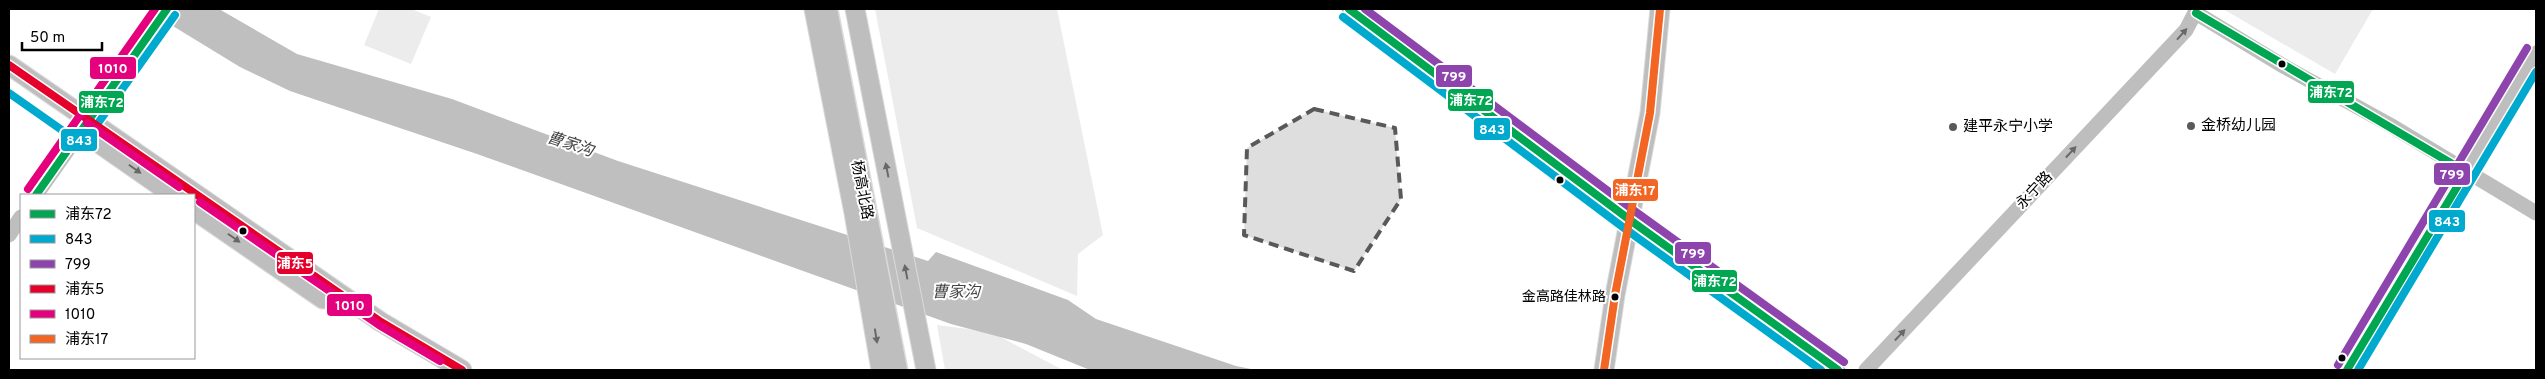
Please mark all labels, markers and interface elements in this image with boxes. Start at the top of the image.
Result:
scale bar [22,20,102,52]
one-way arrow [2176,28,2188,40]
text: 50 m [30,29,65,48]
line badge: 1010 [89,56,137,80]
unlabelled marker [2277,59,2287,69]
text: 1010 [98,61,128,78]
line badge: 799 [1435,64,1473,88]
text: 799 [1442,69,1466,86]
line badge: 浦东72 [2307,80,2355,104]
text: 浦东72 [2309,84,2353,102]
line badge: 浦东72 [1447,88,1494,112]
line badge: 浦东72 [78,90,125,114]
text: 浦东72 [1449,92,1493,110]
text: 浦东72 [80,94,124,112]
line badge: 843 [1473,117,1511,141]
place label: 金桥幼儿园 [2201,117,2276,136]
place label: 建平永宁小学 [1963,118,2053,137]
marker: 金桥幼儿园 [2185,120,2197,132]
marker: 建平永宁小学 [1947,121,1959,133]
text: 843 [1479,122,1505,139]
line badge: 843 [60,128,98,152]
water label: 曹家沟 [544,128,598,163]
text: 843 [66,133,92,150]
one-way arrow [2065,147,2077,159]
street label: 杨高北路 [846,159,877,221]
one-way arrow [882,162,890,178]
line badge: 799 [2433,162,2471,186]
one-way arrow [129,164,142,174]
text: 799 [2440,167,2464,184]
street label: 永宁路 [2013,168,2057,214]
unlabelled marker [1555,175,1565,185]
line badge: 浦东17 [1612,178,1659,202]
text: 浦东17 [1614,182,1656,200]
legend [20,194,195,359]
text: 浦东72 [65,205,112,225]
line badge: 843 [2428,209,2466,233]
text: 843 [2434,214,2460,231]
unlabelled marker [238,226,248,236]
text: 843 [65,231,93,250]
one-way arrow [227,233,240,243]
line badge: 799 [1674,241,1712,265]
text: 799 [1681,246,1705,263]
line badge: 浦东5 [276,251,314,275]
text: 浦东5 [277,255,313,273]
text: 799 [65,256,91,275]
one-way arrow [902,265,910,280]
line badge: 浦东72 [1691,269,1738,293]
text: 浦东72 [1693,273,1737,291]
text: 浦东5 [65,280,104,300]
water label: 曹家沟 [932,283,982,303]
place label: 金高路佳林路 [1522,289,1606,306]
marker: 金高路佳林路 [1610,292,1620,302]
line badge: 1010 [326,293,373,317]
text: 1010 [335,298,365,315]
text: 1010 [65,306,95,325]
one-way arrow [872,328,880,344]
one-way arrow [1894,329,1906,341]
text: 浦东17 [65,330,109,350]
unlabelled marker [2337,353,2347,363]

